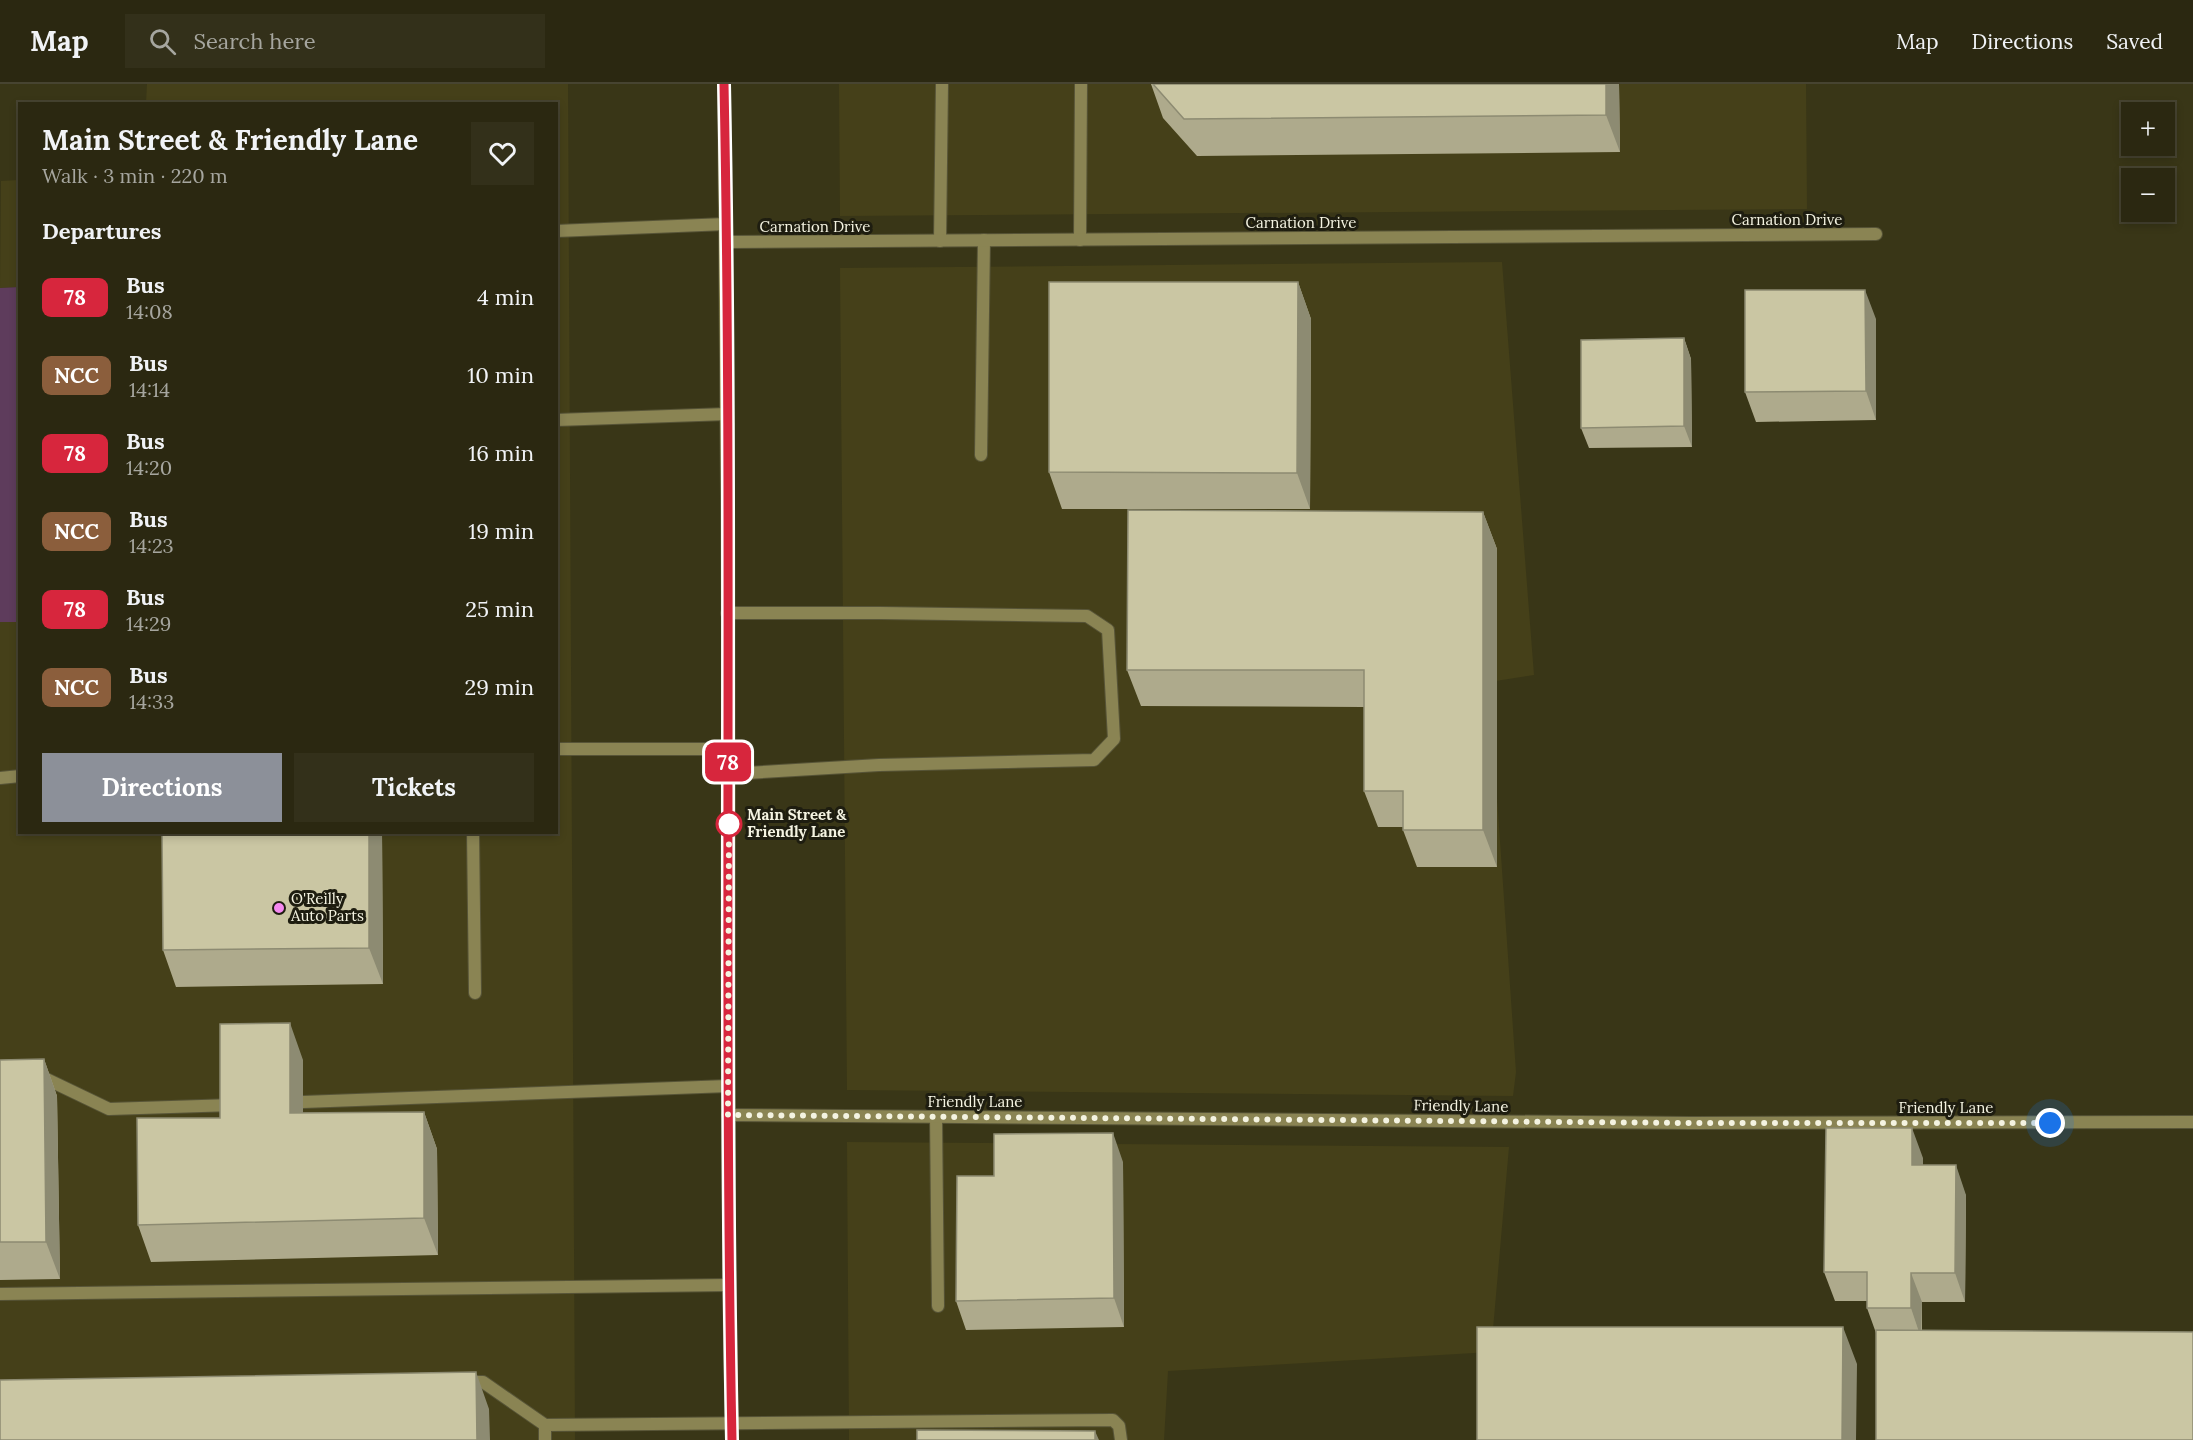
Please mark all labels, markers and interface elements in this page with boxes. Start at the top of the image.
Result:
search box [125,14,545,68]
text: Map [30,23,89,59]
icon: search [146,25,179,58]
text: Search here [194,27,316,55]
text: Map [1896,28,1939,55]
text: Directions [1972,28,2073,55]
text: Saved [2106,28,2163,55]
map controls [2121,102,2175,222]
button: + [2121,102,2175,156]
text: Main Street & Friendly Lane [42,122,418,158]
button: heart [471,122,534,185]
text: Walk · 3 min · 220 m [42,163,228,188]
button: − [2121,168,2175,222]
street label: Carnation Drive [1732,210,1842,229]
street label: Carnation Drive [1246,213,1356,232]
text: Departures [42,217,161,245]
street label: Carnation Drive [760,217,870,236]
text: Bus [126,271,165,299]
text: 4 min [477,283,534,311]
text: 78 [64,284,86,311]
text: 14:08 [126,299,173,324]
text: Bus [129,349,168,377]
text: 10 min [467,361,534,389]
text: NCC [54,362,99,389]
text: 14:14 [129,377,170,402]
text: Bus [126,427,165,455]
text: 16 min [468,439,534,467]
text: 78 [64,440,86,467]
text: 14:20 [126,455,172,480]
text: Bus [129,505,168,533]
text: 19 min [468,517,534,545]
text: NCC [54,518,99,545]
text: 14:23 [129,533,174,558]
text: Bus [126,583,165,611]
text: 25 min [465,595,534,623]
text: 78 [64,596,86,623]
text: 14:29 [126,611,171,636]
text: Bus [129,661,168,689]
text: 29 min [464,673,534,701]
text: NCC [54,674,99,701]
text: 14:33 [129,689,174,714]
line badge: 78 [701,742,755,782]
text: 78 [717,749,739,776]
button: Directions [42,753,282,822]
button: Tickets [294,753,534,822]
place label: Main Street & Friendly Lane [747,805,847,841]
marker: Main Street & Friendly Lane [716,811,742,837]
place label: O'Reilly Auto Parts [290,889,364,925]
marker: O'Reilly Auto Parts [272,901,286,915]
street label: Friendly Lane [928,1092,1022,1111]
street label: Friendly Lane [1413,1095,1509,1116]
street label: Friendly Lane [1899,1098,1993,1117]
your location [2035,1108,2065,1138]

